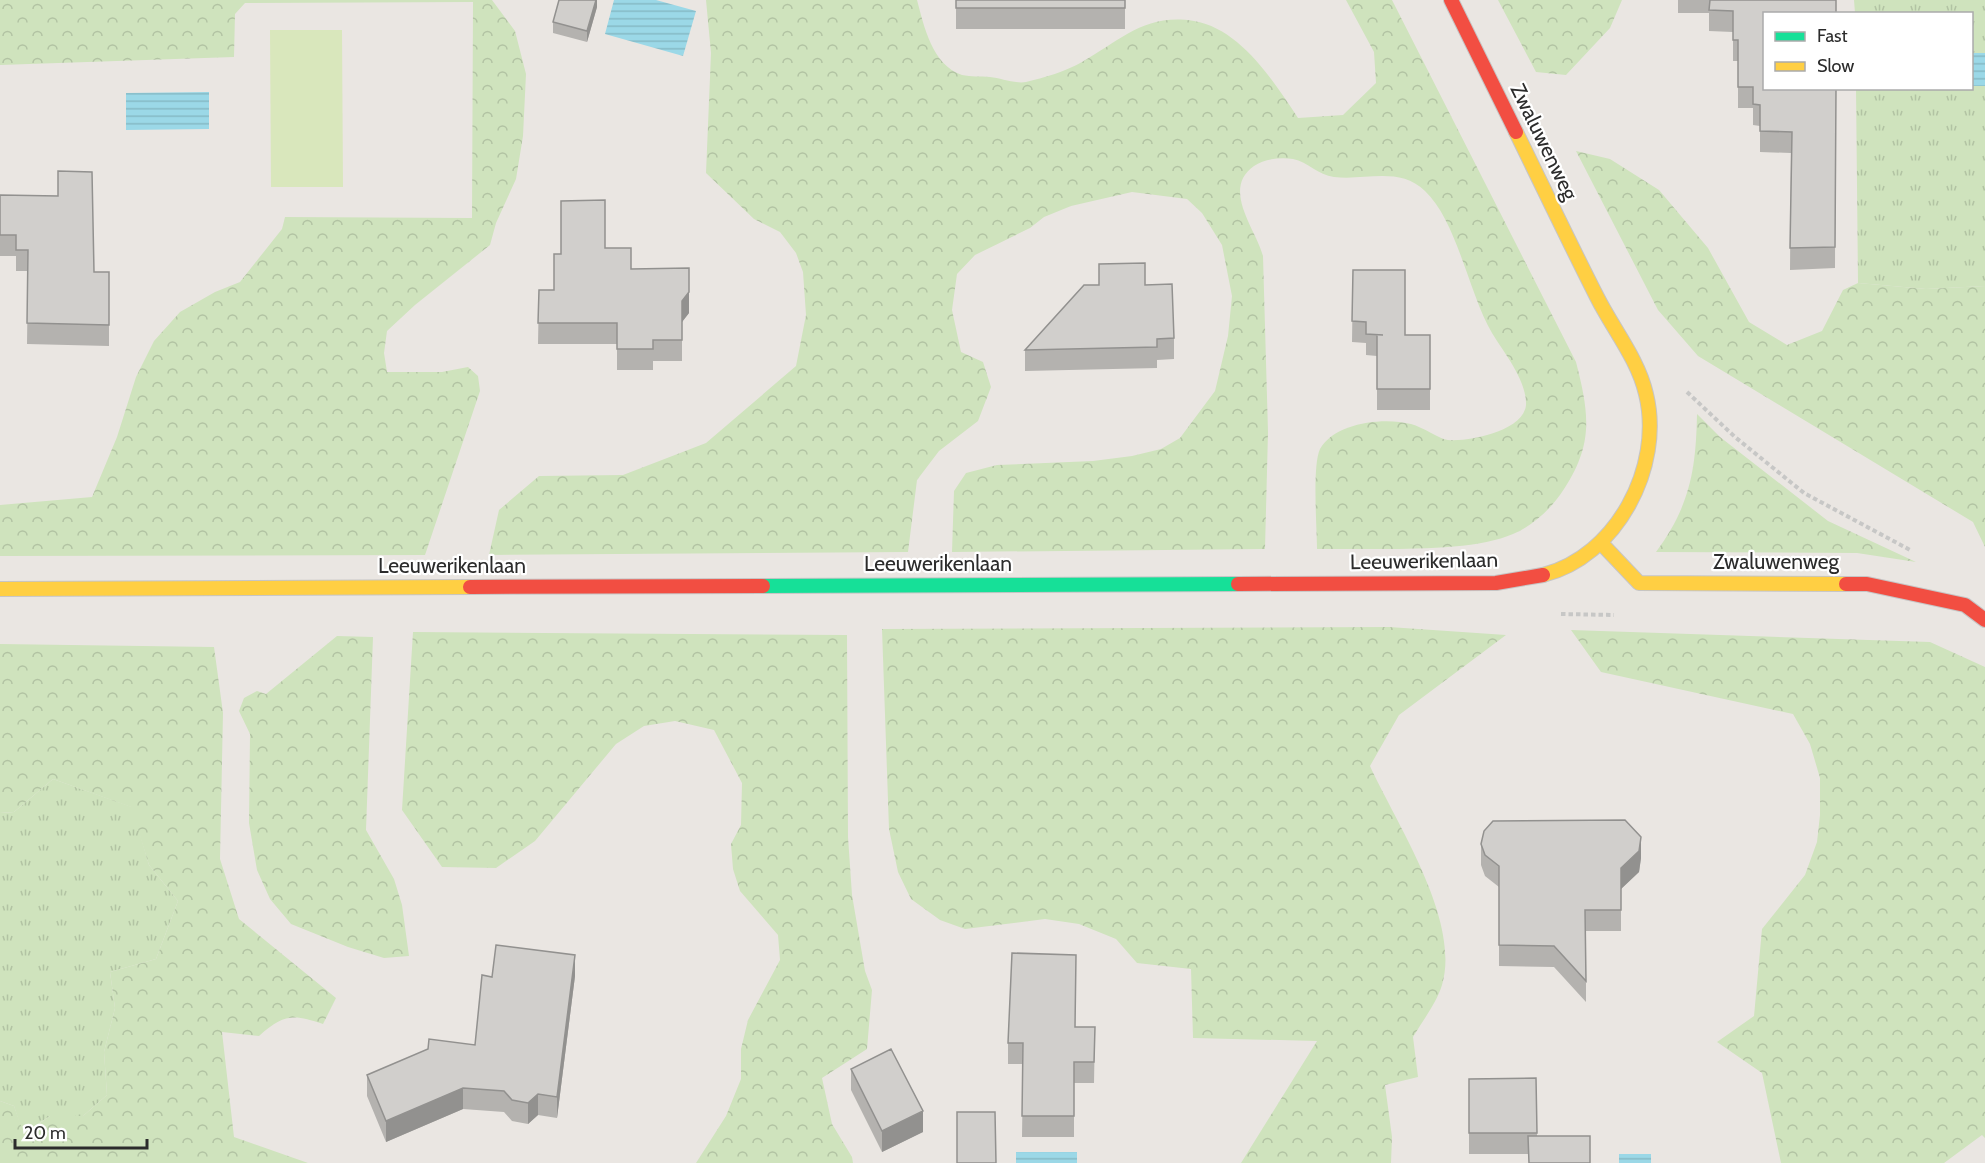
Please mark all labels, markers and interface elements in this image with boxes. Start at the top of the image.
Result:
legend [1763,12,1973,90]
text: Fast [1817,25,1848,47]
text: Slow [1817,55,1854,77]
street label: Zwaluwenweg [1506,80,1584,204]
street label: Leeuwerikenlaan [1350,547,1498,574]
street label: Zwaluwenweg [1713,549,1840,574]
street label: Leeuwerikenlaan [864,551,1012,576]
street label: Leeuwerikenlaan [378,553,526,578]
scale bar [15,1112,147,1150]
text: 20 m [24,1122,66,1144]

